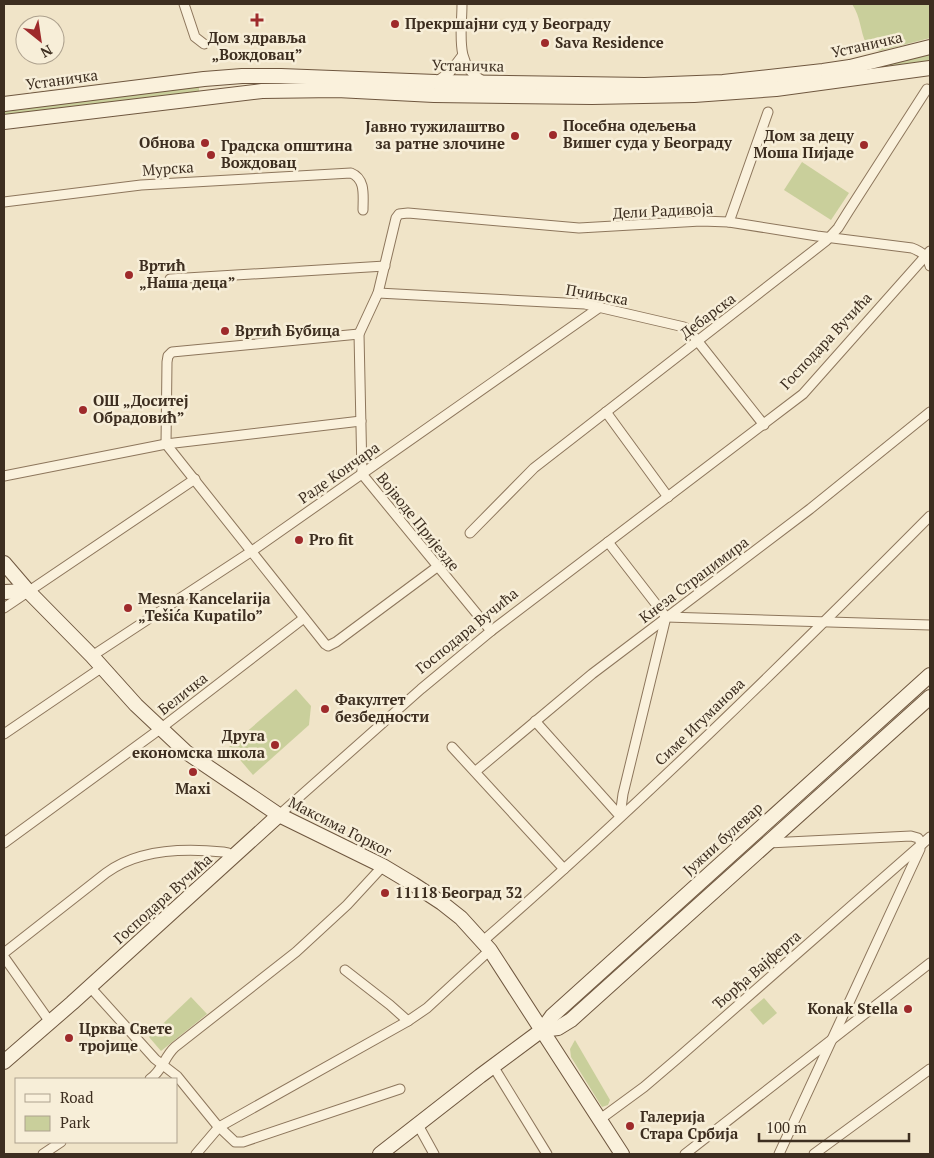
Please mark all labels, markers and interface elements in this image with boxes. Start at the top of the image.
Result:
marker: Дом здравља „Вождовац” [250,13,264,27]
place label: Прекршајни суд у Београду [405,13,612,33]
north arrow [15,15,65,65]
marker: Прекршајни суд у Београду [389,18,401,30]
street label: Устаничка [829,26,905,62]
place label: Дом здравља „Вождовац” [208,27,307,64]
place label: Sava Residence [555,32,664,52]
marker: Sava Residence [539,37,551,49]
text: N [37,41,56,63]
street label: Устаничка [432,54,505,76]
street label: Устаничка [25,64,100,94]
place label: Посебна одељења Вишег суда у Београду [563,115,733,152]
place label: Јавно тужилаштво за ратне злочине [365,116,505,153]
place label: Дом за децу Моша Пијаде [754,125,855,162]
marker: Посебна одељења Вишег суда у Београду [547,129,559,141]
marker: Јавно тужилаштво за ратне злочине [509,130,521,142]
place label: Обнова [139,132,196,152]
place label: Градска општина Вождовац [221,135,353,172]
marker: Обнова [199,137,211,149]
marker: Дом за децу Моша Пијаде [858,139,870,151]
marker: Градска општина Вождовац [205,149,217,161]
street label: Мурска [141,156,195,180]
street label: Дели Радивоја [612,197,714,223]
place label: Вртић „Наша деца” [139,255,235,292]
marker: Вртић „Наша деца” [123,269,135,281]
street label: Пчињска [564,279,630,309]
street label: Господара Вучића [775,287,876,393]
street label: Дебарска [676,288,739,343]
place label: Вртић Бубица [235,320,341,340]
marker: Вртић Бубица [219,325,231,337]
place label: ОШ „Доситеј Обрадовић” [93,390,189,427]
marker: ОШ „Доситеј Обрадовић” [77,404,89,416]
street label: Раде Кончара [294,437,383,508]
street label: Војводе Пријезде [373,468,465,575]
place label: Pro fit [309,529,354,549]
street label: Кнеза Страцимира [635,531,753,627]
marker: Pro fit [293,534,305,546]
street label: Господара Вучића [411,583,522,678]
place label: Mesna Kancelarija „Tešića Kupatilo” [138,588,271,625]
marker: Mesna Kancelarija „Tešića Kupatilo” [122,602,134,614]
street label: Беличка [154,667,212,719]
street label: Симе Игуманова [650,673,749,769]
place label: Факултет безбедности [335,689,429,726]
marker: Факултет безбедности [319,703,331,715]
place label: Друга економска школа [132,725,266,762]
marker: Друга економска школа [269,739,281,751]
marker: Maxi [187,766,199,778]
place label: Maxi [175,778,211,798]
street label: Максима Горког [285,791,396,861]
street label: Јужни булевар [678,797,766,879]
street label: Господара Вучића [109,848,216,948]
place label: 11118 Београд 32 [395,882,523,902]
marker: 11118 Београд 32 [379,887,391,899]
street label: Ђорђа Вајферта [708,925,805,1013]
place label: Konak Stella [808,998,899,1018]
marker: Konak Stella [902,1003,914,1015]
place label: Црква Свете тројице [79,1018,172,1055]
marker: Црква Свете тројице [63,1032,75,1044]
legend [15,1078,178,1143]
text: Road [60,1087,93,1107]
place label: Галерија Стара Србија [640,1106,739,1143]
scale bar [759,1110,909,1142]
text: Park [60,1112,90,1132]
text: 100 m [766,1117,807,1137]
marker: Галерија Стара Србија [624,1120,636,1132]

